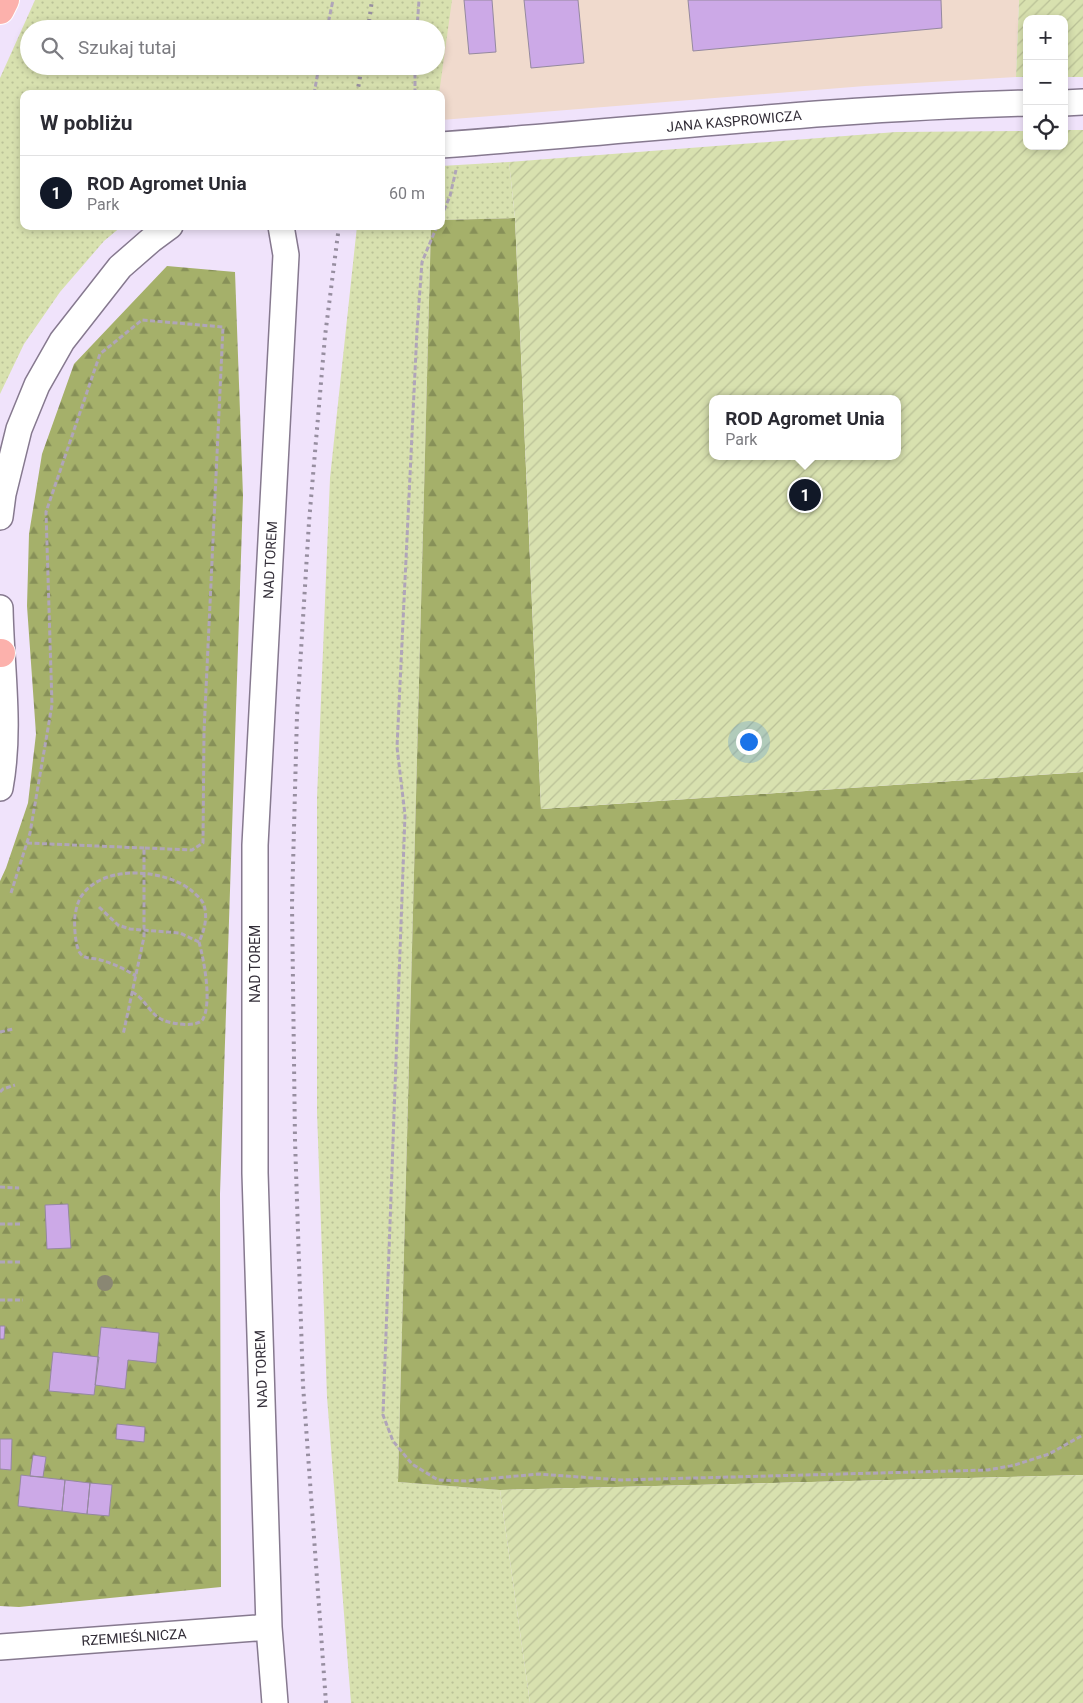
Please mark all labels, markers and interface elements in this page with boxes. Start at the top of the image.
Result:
map controls [1023,15,1068,150]
button: + [1023,15,1068,60]
search box [20,20,445,75]
icon: search [38,34,66,62]
text: Szukaj tutaj [78,36,176,59]
button: − [1023,60,1068,105]
button: locate [1023,105,1068,150]
street label: JANA KASPROWICZA [666,107,802,135]
text: W pobliżu [40,111,133,135]
text: ROD Agromet Unia [87,172,247,195]
text: 1 [51,184,61,203]
text: 60 m [389,184,425,203]
text: Park [87,195,119,214]
popup [709,395,901,460]
text: ROD Agromet Unia [725,407,885,430]
text: Park [725,430,757,449]
pin: 1 [789,476,821,514]
street label: NAD TOREM [260,521,280,599]
your location [736,729,762,755]
street label: NAD TOREM [247,925,263,1003]
street label: NAD TOREM [252,1330,270,1408]
street label: RZEMIEŚLNICZA [81,1624,187,1649]

